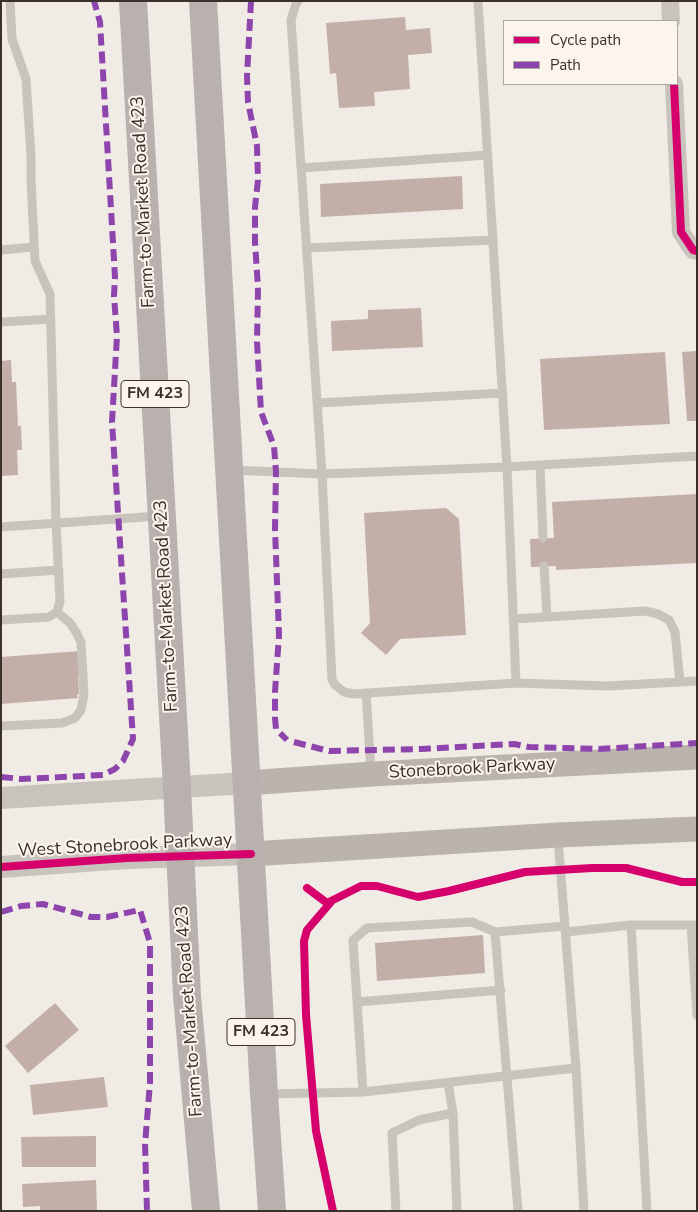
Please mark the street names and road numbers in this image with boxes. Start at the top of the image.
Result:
street label: Farm-to-Market Road 423 [128,95,160,309]
road number: FM 423 [121,380,189,408]
street label: Farm-to-Market Road 423 [151,499,183,713]
street label: Stonebrook Parkway [388,754,556,784]
street label: West Stonebrook Parkway [17,830,233,862]
street label: Farm-to-Market Road 423 [172,904,208,1118]
road number: FM 423 [227,1019,295,1046]

